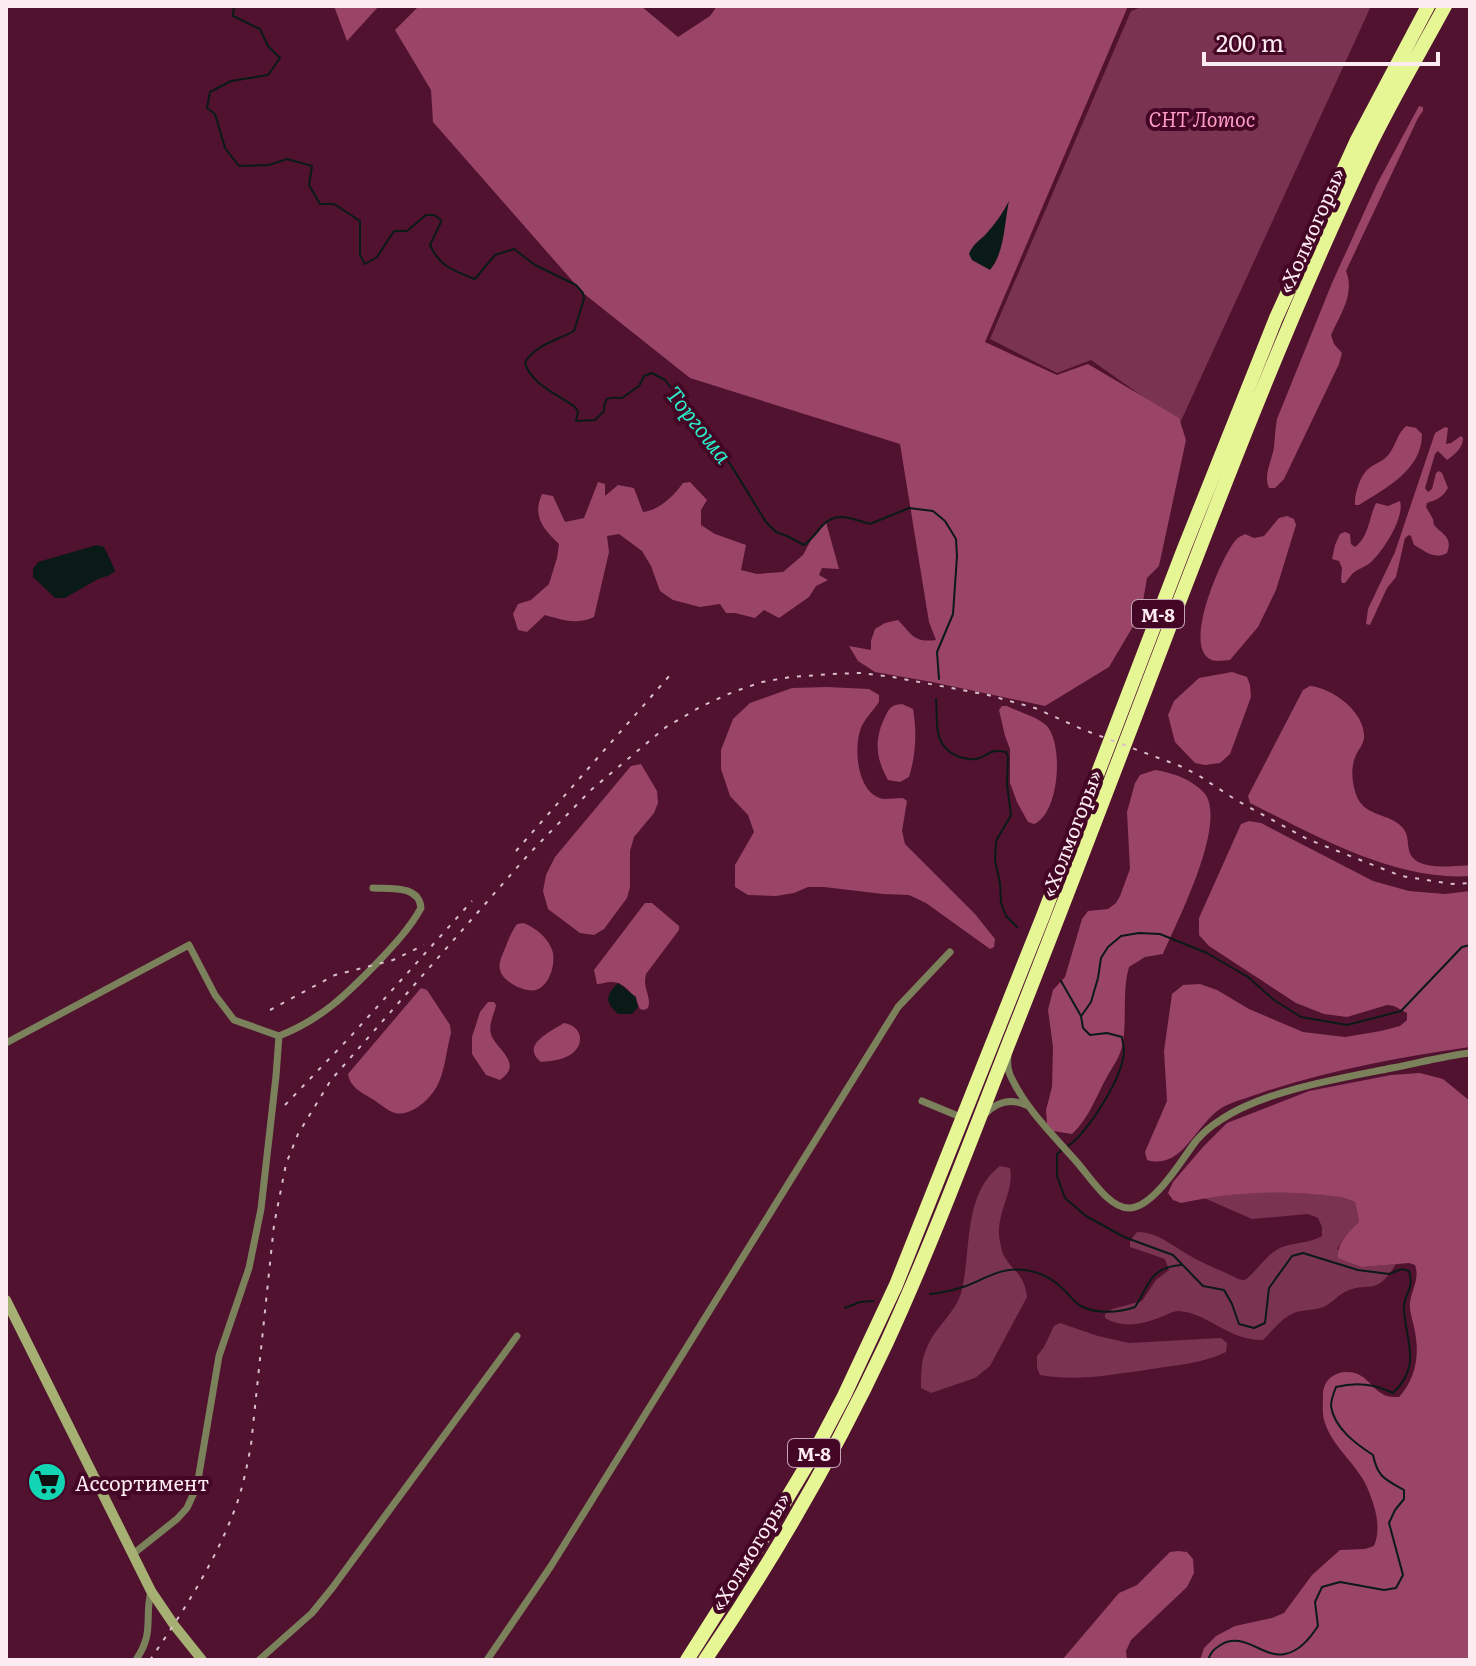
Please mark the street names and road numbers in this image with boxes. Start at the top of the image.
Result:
street label: «Холмогоры» [1269,162,1351,298]
road number: М-8 [1132,600,1184,628]
street label: «Холмогоры» [1032,765,1108,901]
road number: М-8 [788,1439,840,1467]
street label: «Холмогоры» [701,1485,797,1617]

